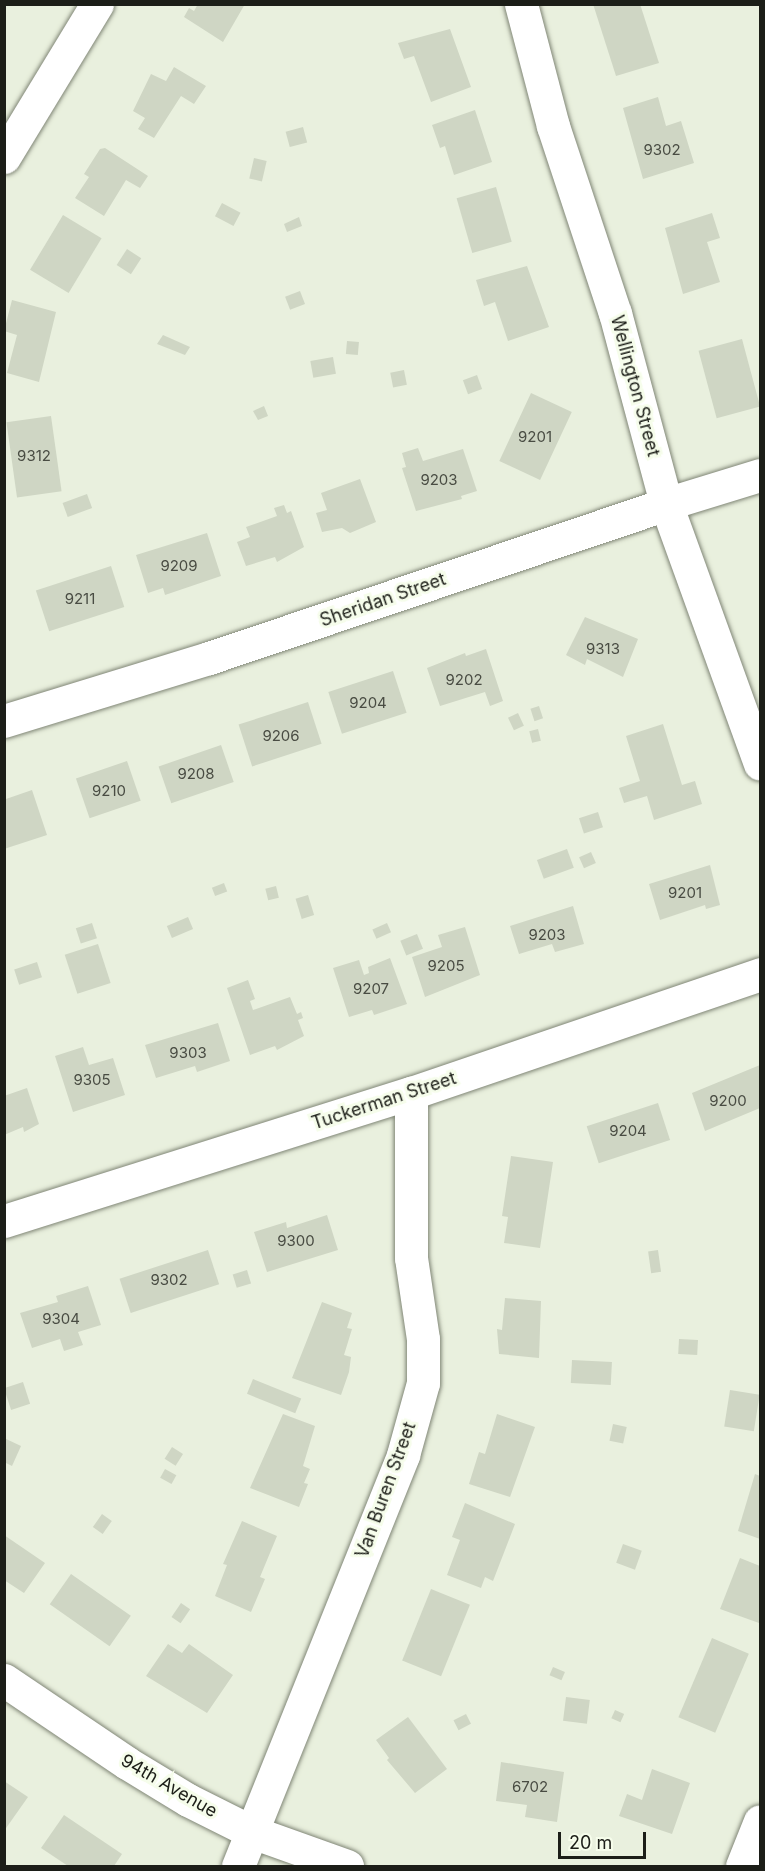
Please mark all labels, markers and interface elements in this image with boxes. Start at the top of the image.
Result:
house number: 9302 [643,141,681,159]
street label: Wellington Street [606,313,664,459]
house number: 9201 [518,428,552,446]
house number: 9312 [17,447,51,465]
house number: 9203 [420,471,458,489]
house number: 9209 [160,557,198,575]
street label: Sheridan Street [317,568,449,632]
house number: 9211 [65,590,95,608]
house number: 9313 [586,640,620,658]
house number: 9202 [445,671,483,689]
house number: 9204 [349,694,387,712]
house number: 9206 [262,727,300,745]
house number: 9208 [177,765,215,783]
house number: 9210 [92,782,126,800]
house number: 9201 [668,884,702,902]
house number: 9203 [528,926,566,944]
house number: 9205 [427,957,465,975]
house number: 9207 [353,980,389,998]
house number: 9303 [169,1044,207,1062]
street label: Tuckerman Street [309,1067,459,1135]
house number: 9305 [73,1071,111,1089]
house number: 9200 [709,1092,747,1110]
house number: 9204 [609,1122,647,1140]
house number: 9300 [277,1232,315,1250]
house number: 9302 [150,1271,188,1289]
house number: 9304 [42,1310,80,1328]
street label: Van Buren Street [351,1419,421,1561]
street label: 94th Avenue [117,1750,221,1822]
house number: 6702 [512,1778,548,1796]
scale bar [561,1820,650,1858]
text: 20 m [569,1832,612,1853]

